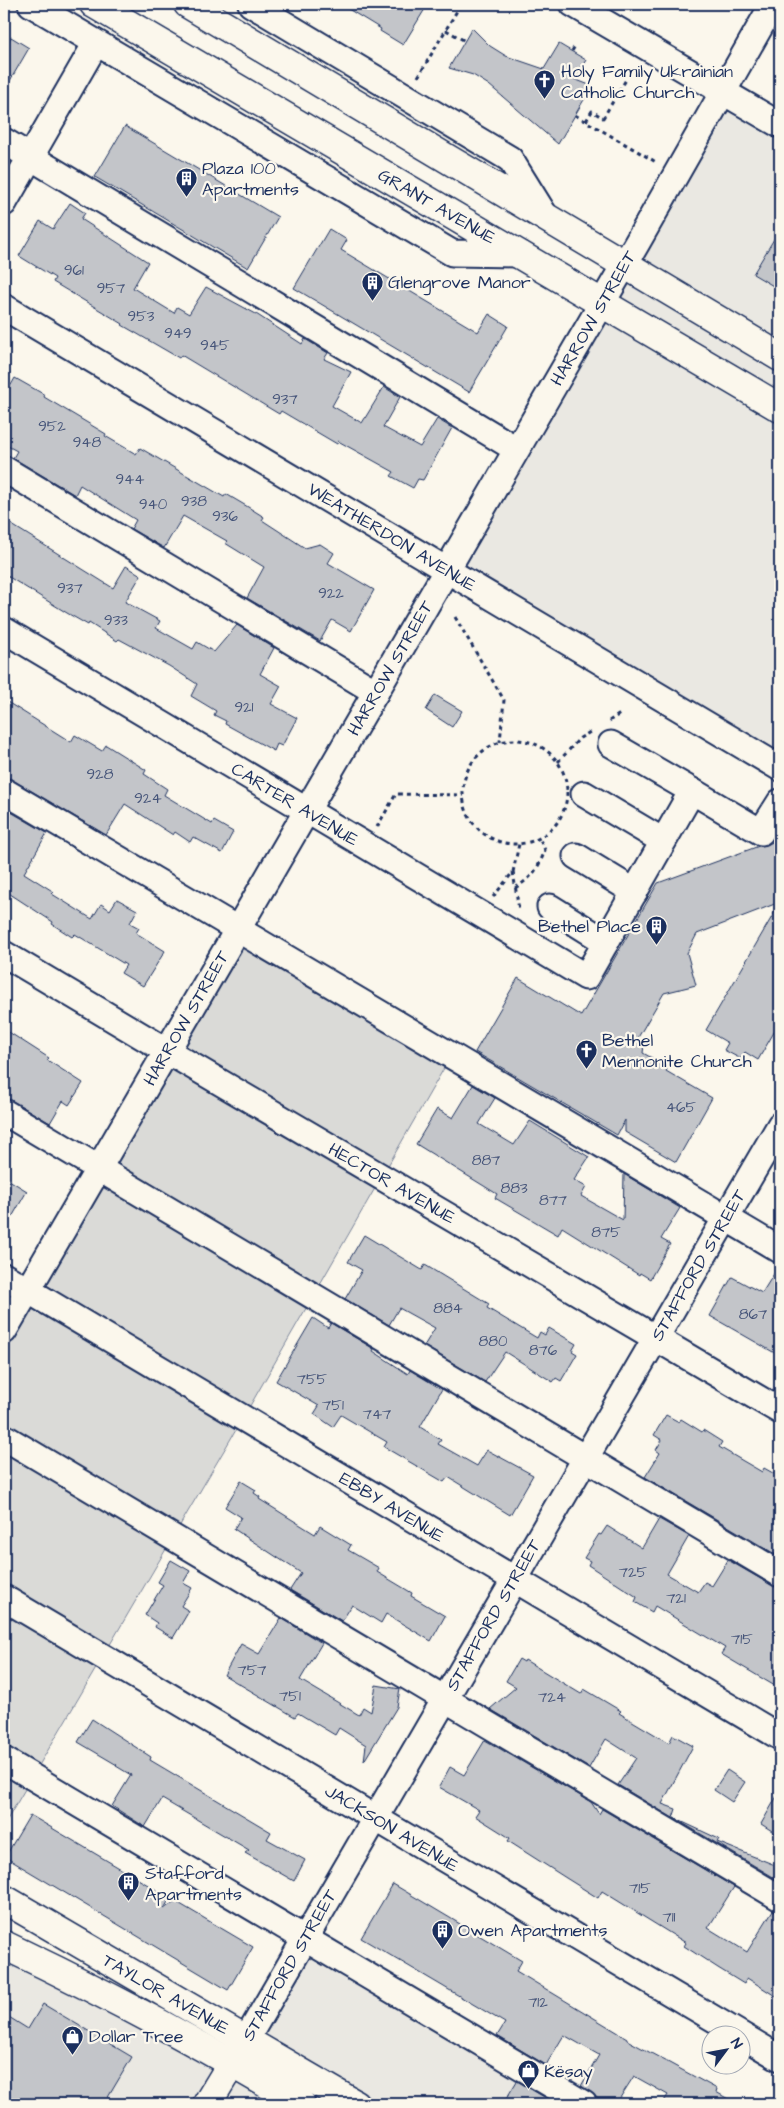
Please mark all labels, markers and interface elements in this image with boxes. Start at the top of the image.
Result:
place label: Holy Family Ukrainian Catholic Church [561,59,733,105]
church icon: Holy Family Ukrainian Catholic Church [533,69,557,100]
place label: Plaza 100 Apartments [202,156,299,202]
street label: GRANT AVENUE [373,163,500,250]
building icon: Plaza 100 Apartments [174,166,198,197]
street label: HARROW STREET [545,245,643,391]
house number: 961 [64,260,84,281]
building icon: Glengrove Manor [360,270,384,301]
place label: Glengrove Manor [388,270,531,296]
house number: 957 [97,278,125,299]
house number: 953 [128,306,155,327]
house number: 949 [164,323,192,344]
house number: 945 [200,335,230,356]
house number: 937 [272,389,298,410]
house number: 952 [38,416,66,437]
house number: 948 [73,432,102,453]
house number: 944 [116,469,144,490]
street label: WEATHERDON AVENUE [303,477,481,598]
house number: 938 [181,491,207,512]
house number: 940 [139,494,168,515]
house number: 936 [212,506,238,527]
house number: 937 [57,578,83,599]
house number: 922 [318,583,344,604]
street label: HARROW STREET [342,595,440,741]
house number: 933 [104,610,128,631]
house number: 921 [234,697,254,718]
street label: CARTER AVENUE [226,756,363,853]
house number: 928 [87,764,114,785]
house number: 924 [134,788,162,809]
place label: Bethel Place [538,914,641,939]
building icon: Bethel Place [645,914,669,945]
street label: HARROW STREET [138,945,236,1091]
place label: Bethel Mennonite Church [602,1028,752,1074]
church icon: Bethel Mennonite Church [574,1038,598,1069]
house number: 465 [666,1097,696,1118]
street label: HECTOR AVENUE [324,1137,460,1230]
house number: 887 [472,1150,500,1171]
house number: 883 [500,1178,528,1199]
street label: STAFFORD STREET [645,1184,752,1346]
house number: 877 [539,1190,567,1211]
house number: 875 [591,1222,621,1243]
house number: 884 [433,1298,463,1319]
house number: 867 [739,1304,767,1325]
house number: 880 [479,1331,508,1352]
house number: 876 [529,1340,558,1361]
house number: 755 [297,1369,328,1390]
house number: 751 [322,1395,344,1416]
house number: 747 [363,1404,391,1425]
street label: EBBY AVENUE [334,1466,449,1549]
street label: STAFFORD STREET [440,1534,547,1696]
house number: 725 [619,1562,648,1583]
house number: 721 [666,1588,686,1609]
house number: 715 [731,1629,753,1650]
house number: 757 [237,1660,267,1681]
house number: 751 [279,1686,301,1707]
house number: 724 [538,1687,566,1708]
street label: JACKSON AVENUE [320,1778,464,1879]
place label: Stafford Apartments [145,1861,242,1907]
building icon: Stafford Apartments [117,1871,141,1902]
house number: 715 [629,1878,651,1899]
street label: STAFFORD STREET [236,1884,343,2046]
house number: 711 [662,1907,676,1928]
building icon: Owen Apartments [430,1918,454,1949]
place label: Owen Apartments [458,1918,608,1943]
street label: TAYLOR AVENUE [98,1948,234,2041]
house number: 712 [528,1992,548,2013]
shop icon: Dollar Tree [61,2024,85,2055]
place label: Dollar Tree [89,2024,184,2049]
north arrow [702,2026,752,2076]
text: N [725,2035,747,2053]
shop icon: Kësay [516,2059,540,2090]
place label: Kësay [544,2059,593,2085]

